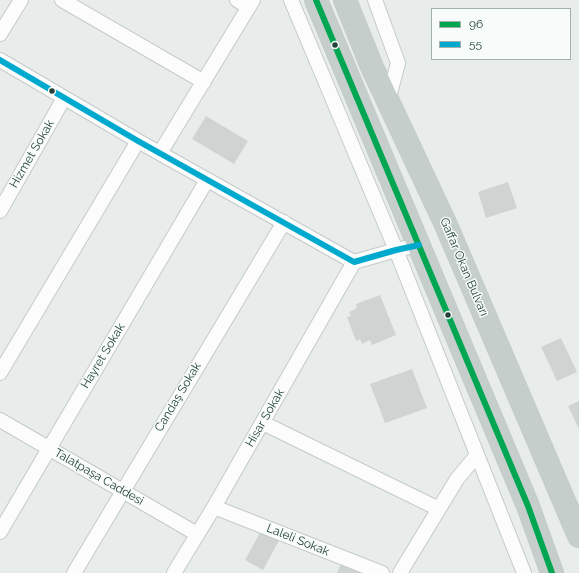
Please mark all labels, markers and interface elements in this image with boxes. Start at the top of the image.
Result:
legend [431,8,571,60]
text: 96 [469,17,483,31]
text: 55 [469,37,482,51]
unlabelled marker [330,40,340,50]
unlabelled marker [47,86,57,96]
street label: Hizmet Sokak [7,117,57,191]
street label: Gaffar Okan Bulvarı [437,216,491,318]
unlabelled marker [443,310,453,320]
street label: Hayret Sokak [78,321,128,391]
street label: Candaş Sokak [152,360,204,434]
street label: Hisar Sokak [243,386,287,450]
street label: Talatpaşa Caddesi [52,446,146,508]
street label: Laleli Sokak [265,521,331,559]

